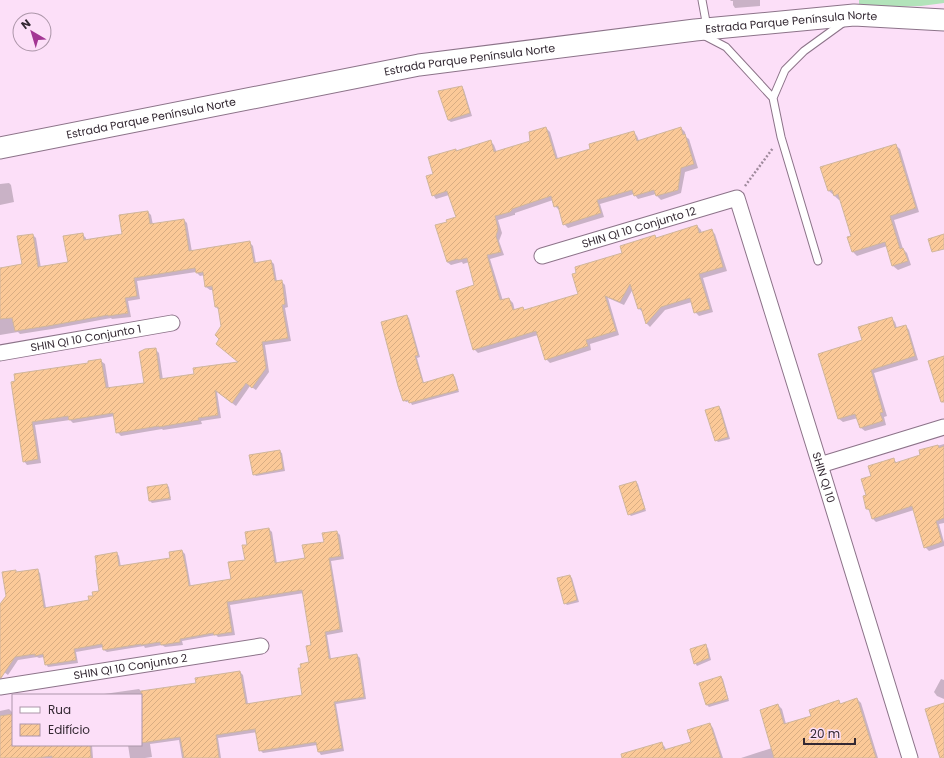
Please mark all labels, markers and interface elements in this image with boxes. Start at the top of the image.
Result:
street label: Estrada Parque Península Norte [705,7,878,37]
north arrow [12,12,52,52]
text: N [18,15,34,33]
street label: Estrada Parque Península Norte [383,40,556,80]
street label: Estrada Parque Península Norte [65,93,237,143]
street label: SHIN QI 10 Conjunto 12 [580,203,698,252]
street label: SHIN QI 10 Conjunto 1 [29,321,142,356]
street label: SHIN QI 10 [808,450,839,505]
street label: SHIN QI 10 Conjunto 2 [72,650,188,683]
legend [12,694,142,746]
text: Rua [48,701,71,718]
scale bar [804,720,855,746]
text: Edifício [48,721,90,738]
text: 20 m [810,725,840,742]

